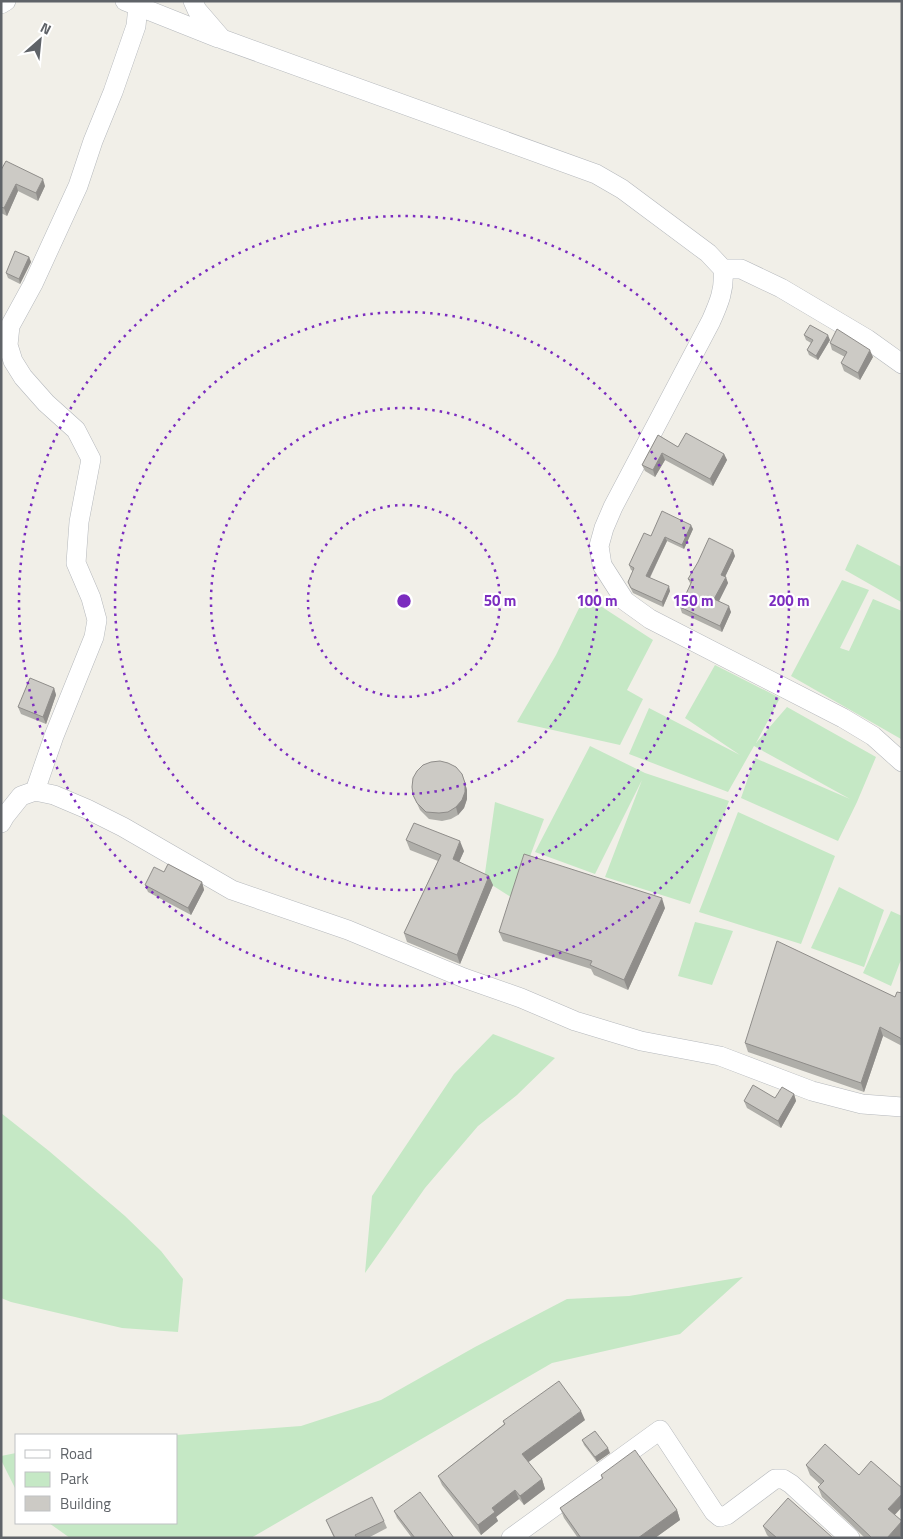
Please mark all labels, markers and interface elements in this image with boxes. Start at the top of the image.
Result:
north arrow [15,15,65,65]
text: N [37,16,55,40]
text: 50 m [484,589,516,612]
text: 100 m [576,589,618,612]
text: 150 m [672,589,714,612]
text: 200 m [768,589,810,612]
centre of rings [395,592,413,610]
legend [15,1434,178,1524]
text: Road [60,1442,92,1465]
text: Park [60,1467,89,1490]
text: Building [60,1492,111,1515]

